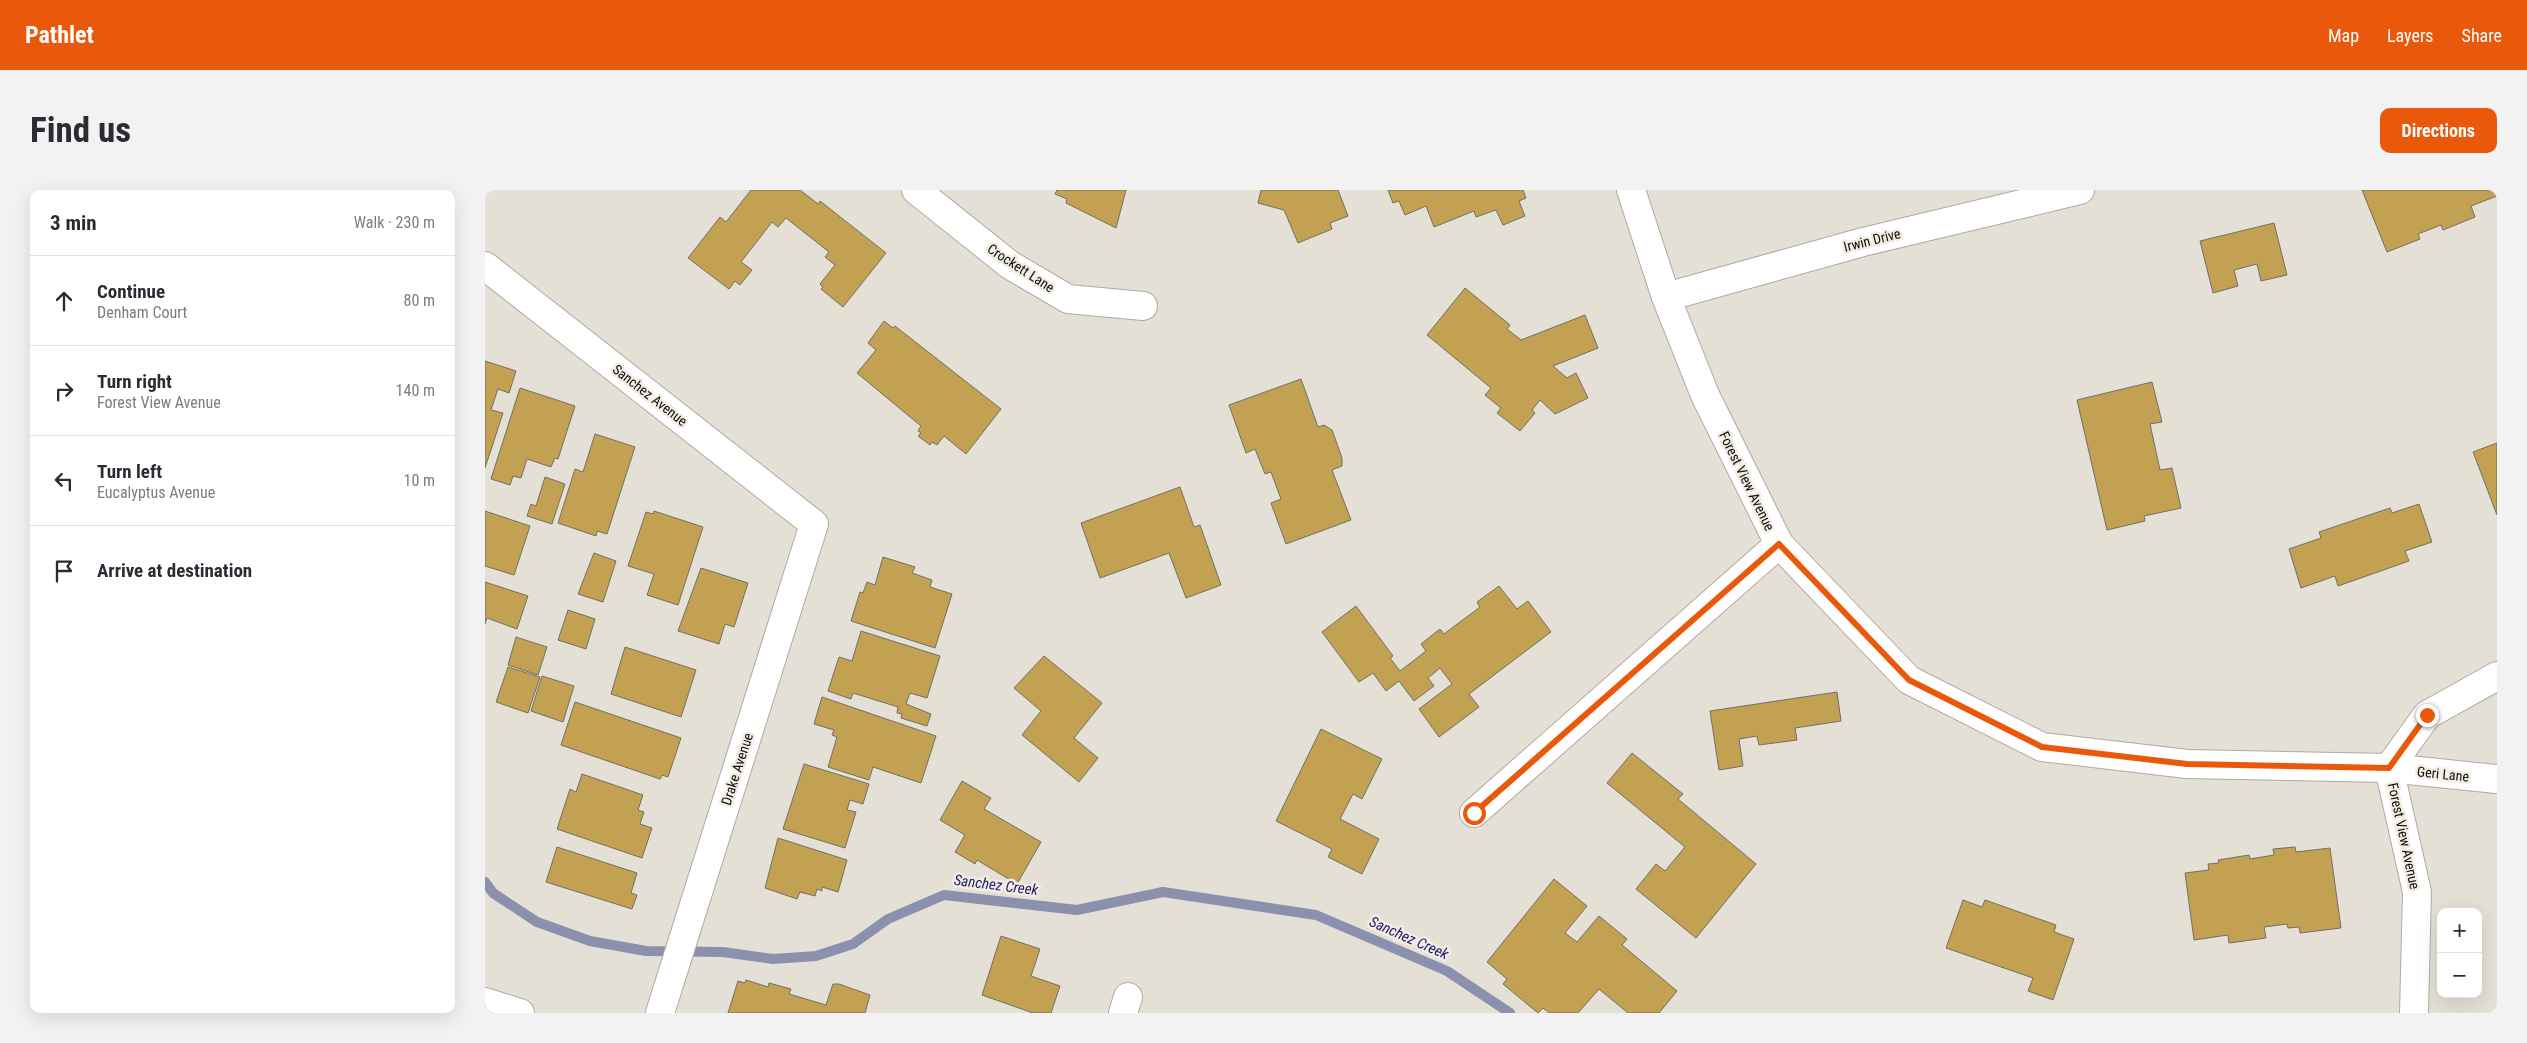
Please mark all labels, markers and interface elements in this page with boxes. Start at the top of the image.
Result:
text: Pathlet [25,21,94,49]
text: Map [2328,25,2359,46]
text: Layers [2387,25,2434,46]
text: Share [2462,25,2502,46]
button: Directions [2380,108,2497,153]
text: Find us [30,110,131,151]
text: 3 min [50,211,97,235]
text: Walk · 230 m [354,213,435,232]
street label: Irwin Drive [1842,225,1903,255]
street label: Crockett Lane [985,240,1058,296]
text: Continue [97,280,165,303]
icon: ahead [50,287,78,315]
text: 80 m [403,291,435,310]
text: Denham Court [97,303,187,322]
street label: Sanchez Avenue [610,361,691,429]
text: Turn right [97,370,172,393]
icon: right [50,377,78,405]
text: 140 m [396,381,435,400]
text: Forest View Avenue [97,393,221,412]
street label: Forest View Avenue [1716,429,1778,534]
text: Turn left [97,460,162,483]
icon: left [50,467,78,495]
text: 10 m [403,471,435,490]
text: Eucalyptus Avenue [97,483,215,502]
icon: arrive [50,557,78,585]
text: Arrive at destination [97,559,252,582]
route end [2416,704,2439,727]
street label: Drake Avenue [718,730,756,807]
street label: Geri Lane [2416,763,2470,785]
street label: Forest View Avenue [2385,781,2423,891]
route start [1463,802,1486,825]
water label: Sanchez Creek [953,871,1040,899]
map controls [2437,908,2482,998]
button: + [2437,908,2482,953]
water label: Sanchez Creek [1367,913,1452,964]
button: − [2437,953,2482,998]

